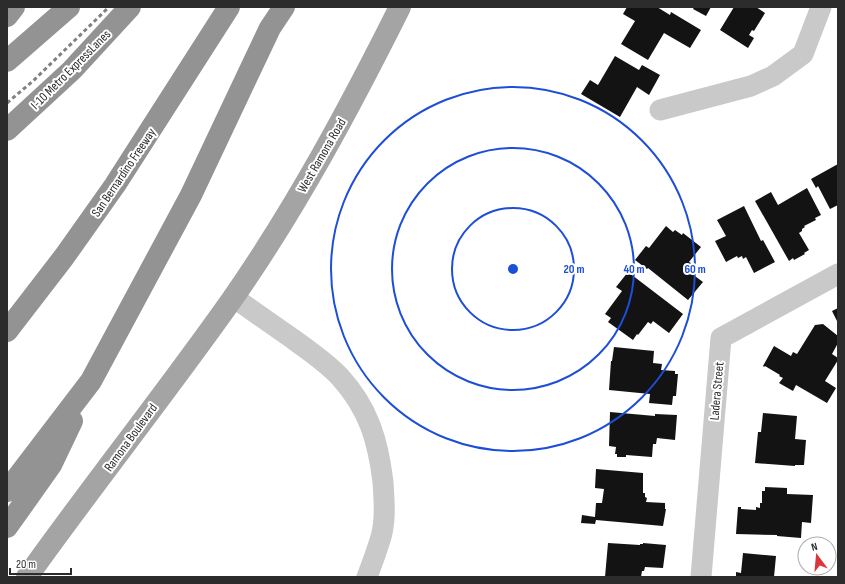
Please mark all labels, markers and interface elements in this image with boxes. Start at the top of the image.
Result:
street label: I-10 Metro ExpressLanes [27,26,114,113]
street label: West Ramona Road [294,116,350,195]
street label: San Bernardino Freeway [88,125,159,220]
centre of rings [506,262,520,276]
text: 20 m [564,262,584,277]
text: 40 m [623,262,645,277]
text: 60 m [684,262,706,277]
street label: Ladera Street [706,361,728,421]
street label: Ramona Boulevard [101,400,161,475]
north arrow [797,536,837,576]
text: N [810,540,819,554]
scale bar [10,550,71,576]
text: 20 m [16,557,36,572]

